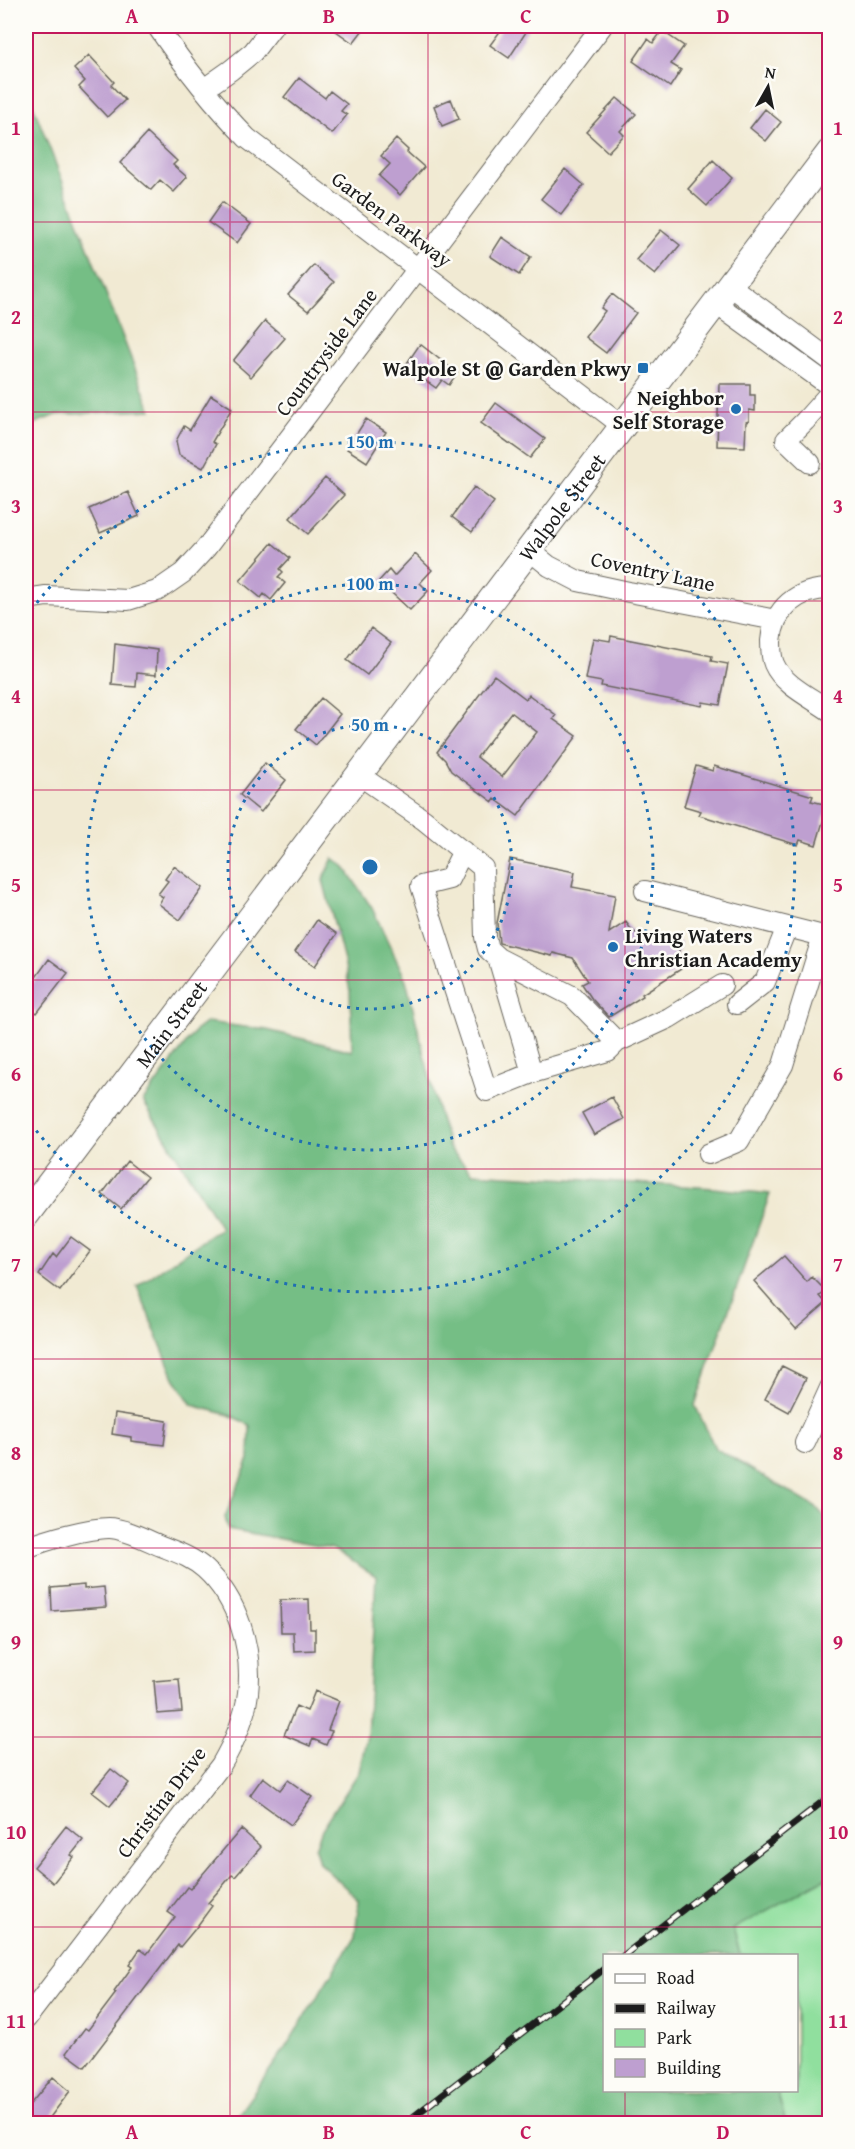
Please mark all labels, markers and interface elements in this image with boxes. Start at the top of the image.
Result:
text: A [126,1,139,30]
text: B [323,1,335,30]
text: C [520,1,532,30]
text: D [716,1,730,30]
north arrow [738,57,798,117]
text: N [763,59,778,85]
text: 1 [11,113,21,142]
text: 1 [833,113,843,142]
street label: Garden Parkway [325,163,459,275]
street label: Countryside Lane [267,281,385,423]
text: 2 [11,302,21,331]
text: 2 [833,302,843,331]
place label: Walpole St @ Garden Pkwy [383,353,631,384]
marker: Walpole St @ Garden Pkwy [636,361,650,375]
place label: Neighbor Self Storage [612,382,724,437]
marker: Neighbor Self Storage [729,402,743,416]
text: 150 m [346,428,394,455]
street label: Walpole Street [511,446,613,567]
text: 3 [11,491,21,520]
text: 3 [833,491,843,520]
street label: Coventry Lane [588,543,718,599]
text: 100 m [346,570,394,597]
text: 4 [11,681,21,710]
text: 4 [833,681,843,710]
text: 50 m [351,711,390,738]
centre of rings [360,857,380,877]
text: 5 [11,870,21,899]
text: 5 [833,870,843,899]
place label: Living Waters Christian Academy [625,920,802,975]
marker: Living Waters Christian Academy [606,940,620,954]
street label: Main Street [127,973,214,1074]
text: 6 [11,1059,21,1088]
text: 6 [833,1059,843,1088]
text: 7 [11,1249,21,1278]
text: 7 [833,1249,843,1278]
text: 8 [11,1438,21,1467]
text: 8 [833,1438,843,1467]
text: 9 [11,1627,21,1656]
text: 9 [833,1627,843,1656]
street label: Christina Drive [109,1740,213,1864]
text: 10 [6,1817,26,1846]
text: 10 [828,1817,848,1846]
legend [603,1954,798,2092]
text: Road [657,1964,695,1991]
text: Railway [657,1994,716,2021]
text: 11 [6,2006,26,2035]
text: 11 [828,2006,848,2035]
text: Park [657,2024,693,2051]
text: Building [657,2054,721,2081]
text: A [126,2117,139,2146]
text: B [323,2117,335,2146]
text: C [520,2117,532,2146]
text: D [716,2117,730,2146]

